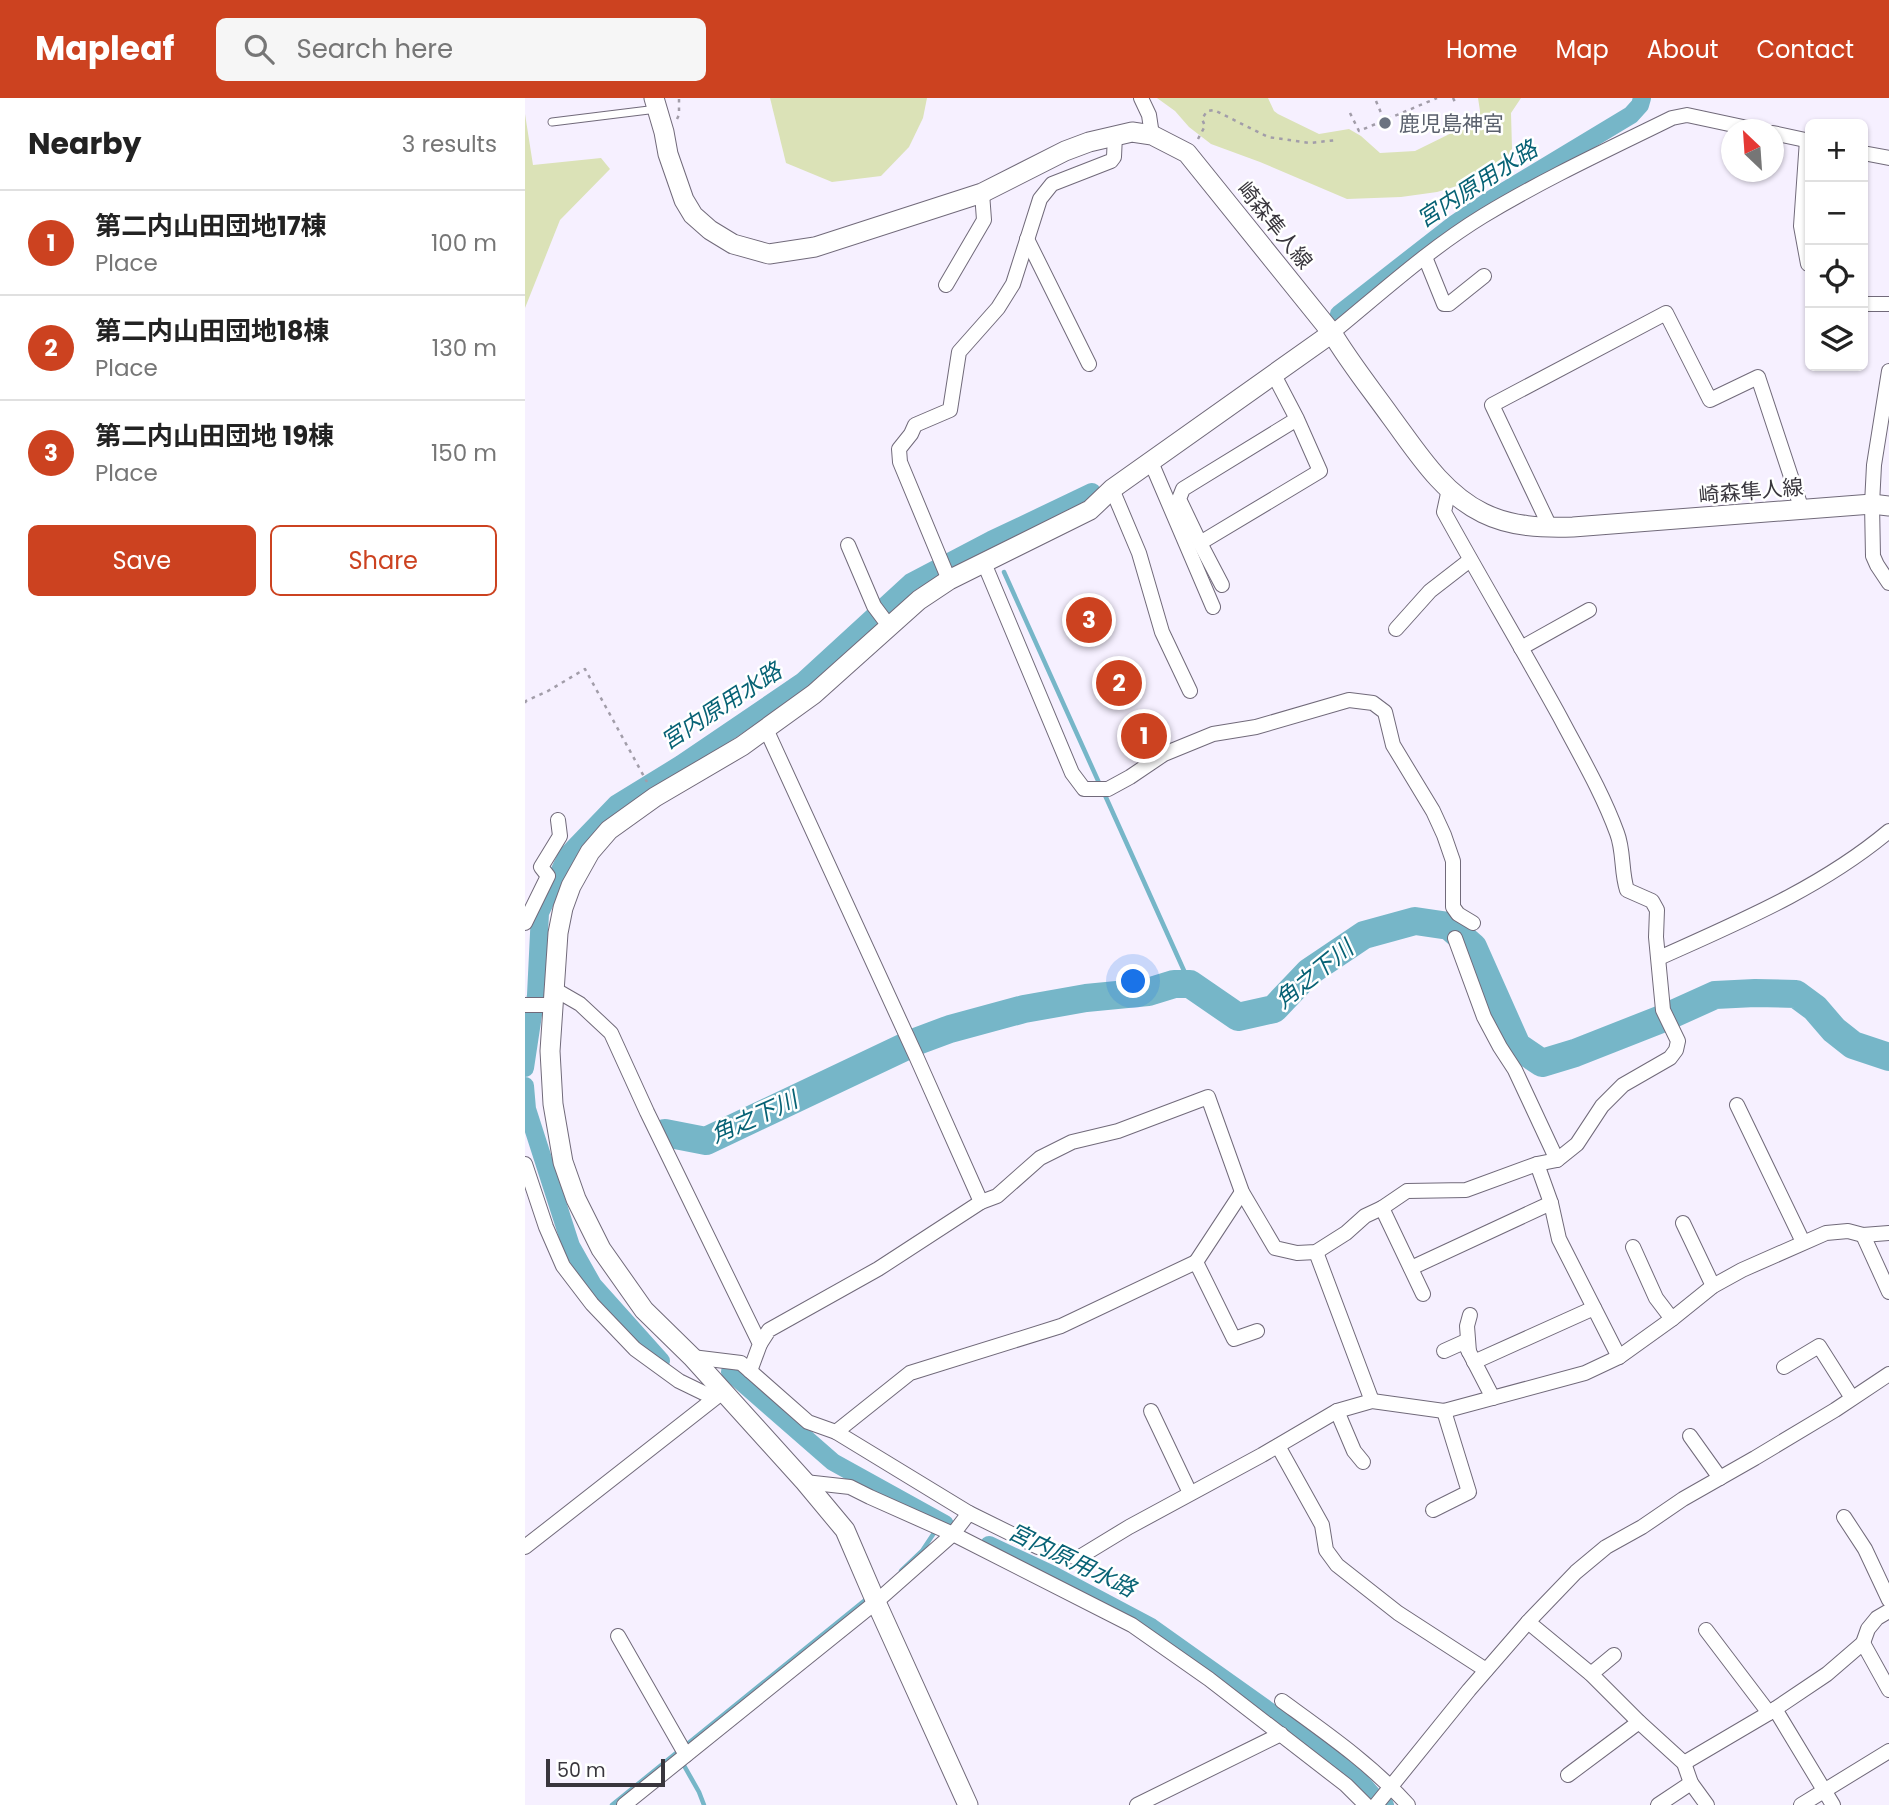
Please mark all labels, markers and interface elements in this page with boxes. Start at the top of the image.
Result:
search box [216,18,706,81]
text: Mapleaf [35,25,174,72]
icon: search [240,30,278,68]
text: Search here [296,31,453,67]
text: Home [1446,33,1518,66]
text: Map [1556,33,1609,66]
text: About [1647,33,1718,66]
text: Contact [1756,33,1854,66]
place label: 鹿児島神宮 [1399,109,1504,138]
marker: 鹿児島神宮 [1377,115,1393,131]
north arrow [1721,119,1784,182]
map controls [1805,119,1868,371]
button: + [1805,119,1868,182]
text: Nearby [28,122,142,165]
text: 3 results [402,128,497,160]
water label: 宮内原用水路 [1410,132,1545,235]
street label: 崎森隼人線 [1231,175,1319,275]
button: − [1805,182,1868,245]
text: 第二内山田団地17棟 [95,208,327,244]
text: 1 [47,227,55,259]
text: 100 m [431,227,497,259]
button: locate [1805,245,1868,308]
text: Place [95,247,158,279]
button: layers [1805,308,1868,371]
text: 第二内山田団地18棟 [95,313,330,349]
text: 2 [44,332,58,364]
text: 130 m [432,332,497,364]
text: Place [95,352,158,384]
text: 第二内山田団地 19棟 [95,418,334,454]
text: 3 [44,437,58,469]
text: 150 m [431,437,497,469]
text: Place [95,457,158,489]
street label: 崎森隼人線 [1697,472,1805,510]
button: Save [28,525,256,596]
button: Share [270,525,497,596]
pin: 3 [1066,594,1112,646]
water label: 宮内原用水路 [654,654,789,757]
pin: 2 [1096,657,1142,709]
pin: 1 [1121,710,1167,762]
water label: 角之下川 [1268,931,1362,1015]
your location [1116,964,1150,998]
water label: 角之下川 [705,1082,805,1150]
water label: 宮内原用水路 [1003,1515,1143,1606]
scale bar [546,1756,665,1788]
text: 50 m [557,1757,606,1784]

